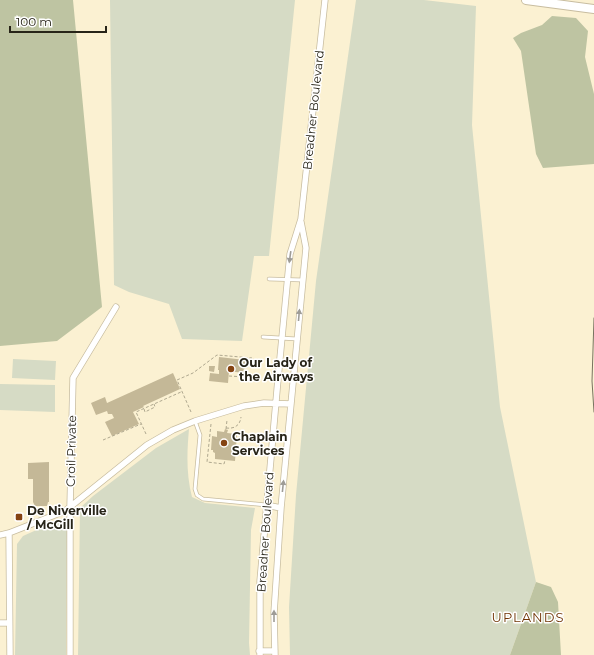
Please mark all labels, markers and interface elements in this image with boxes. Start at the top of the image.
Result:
scale bar [10,8,106,34]
text: 100 m [16,14,52,29]
street label: Breadner Boulevard [299,49,327,171]
one-way arrow [287,251,294,263]
one-way arrow [296,309,303,321]
place label: Our Lady of the Airways [239,355,314,384]
marker: Our Lady of the Airways [226,364,236,374]
street label: Croil Private [63,415,79,487]
place label: Chaplain Services [232,429,288,458]
marker: Chaplain Services [219,438,229,448]
street label: Breadner Boulevard [253,471,277,593]
one-way arrow [280,480,287,492]
place label: De Niverville / McGill [26,503,107,532]
marker: De Niverville / McGill [14,512,24,522]
one-way arrow [271,609,277,622]
district label: UPLANDS [492,609,564,625]

